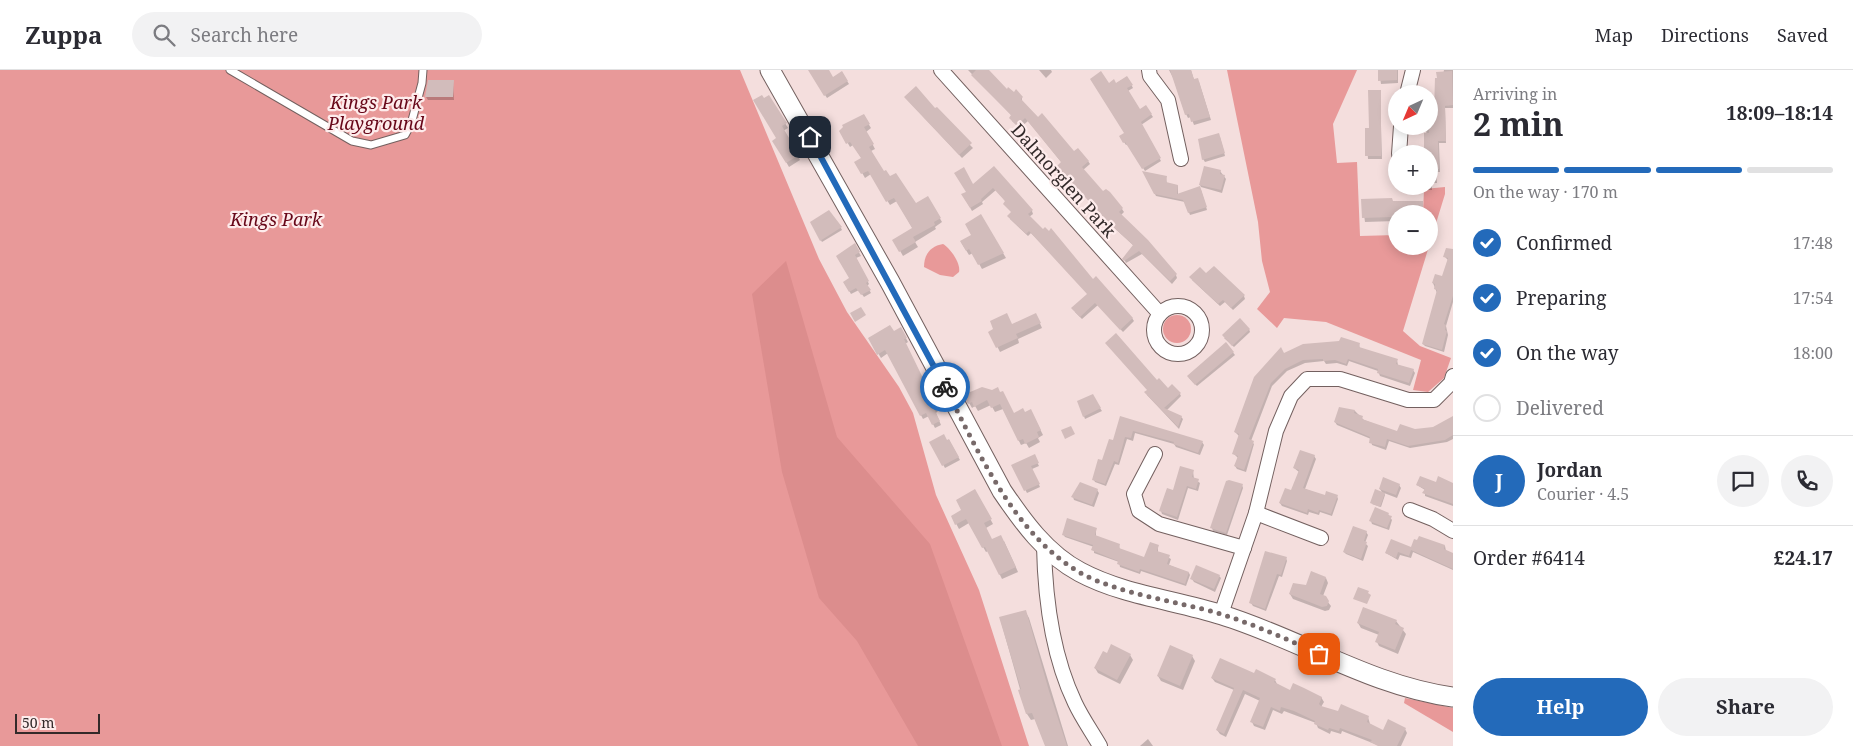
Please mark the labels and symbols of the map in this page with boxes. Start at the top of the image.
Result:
north arrow [1388,85,1438,135]
park label: Kings Park Playground [327,90,425,135]
pin [789,116,831,158]
street label: Dalmorglen Park [1006,118,1122,243]
park label: Kings Park [229,207,323,231]
courier [920,362,970,412]
pin [1298,633,1340,675]
scale bar [15,711,100,734]

